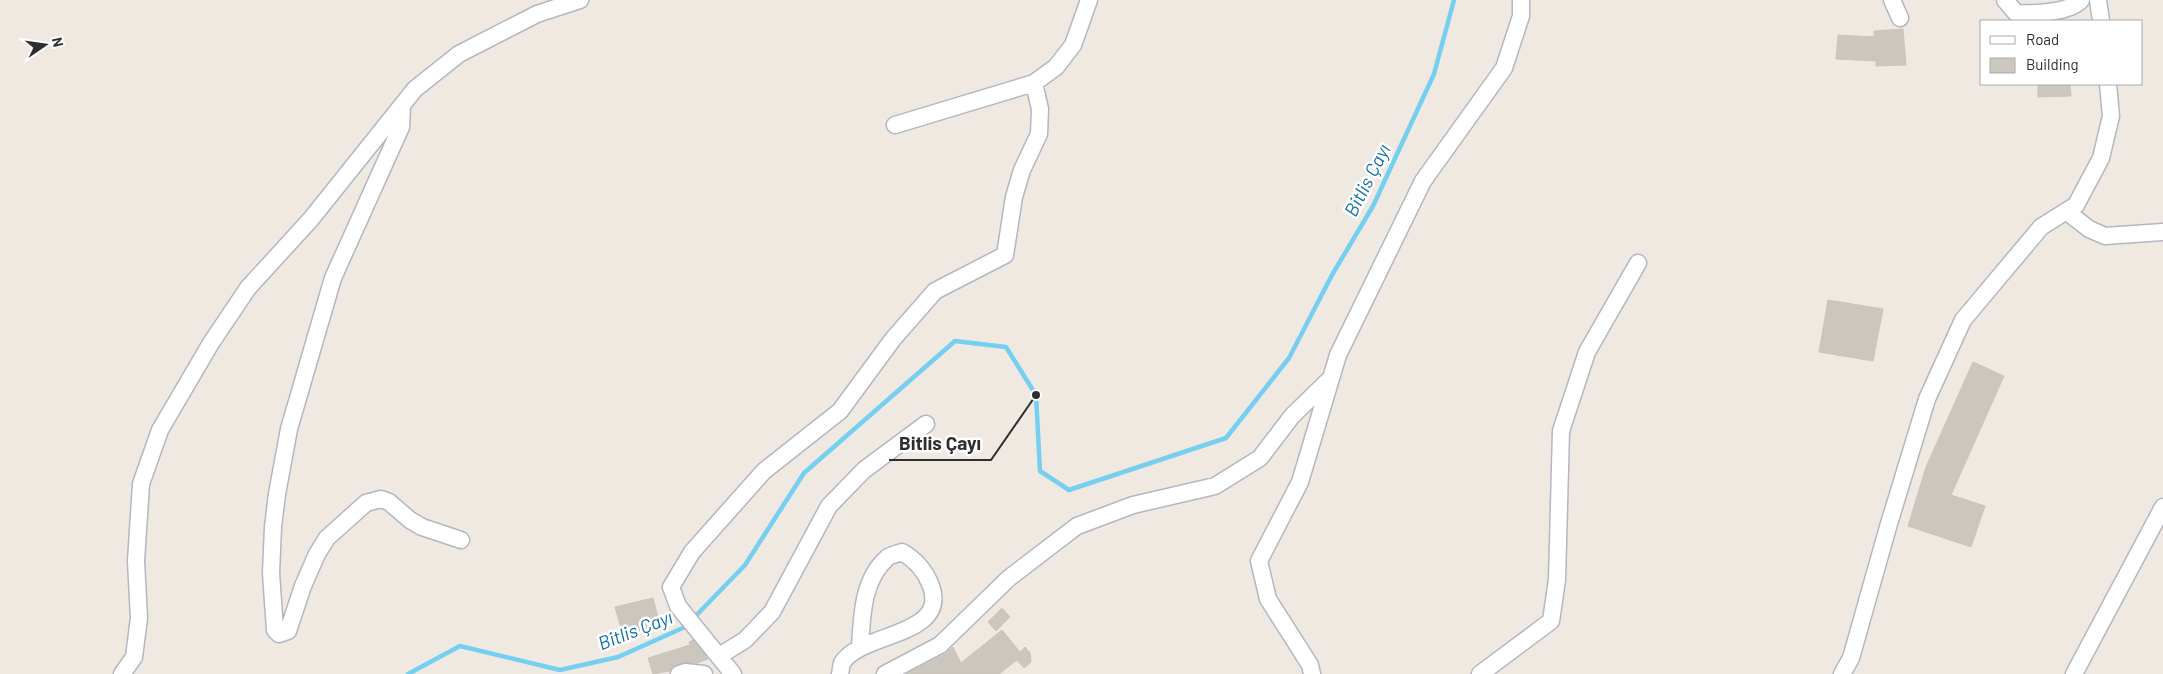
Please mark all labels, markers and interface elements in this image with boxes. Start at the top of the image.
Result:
north arrow [20,20,70,70]
legend [1980,20,2143,85]
text: Road [2026,30,2059,48]
text: N [49,36,67,48]
text: Building [2026,55,2079,73]
water label: Bitlis Çayı [1339,140,1395,220]
callout: Bitlis Çayı [889,426,991,460]
text: Bitlis Çayı [899,431,981,454]
water label: Bitlis Çayı [594,605,675,654]

